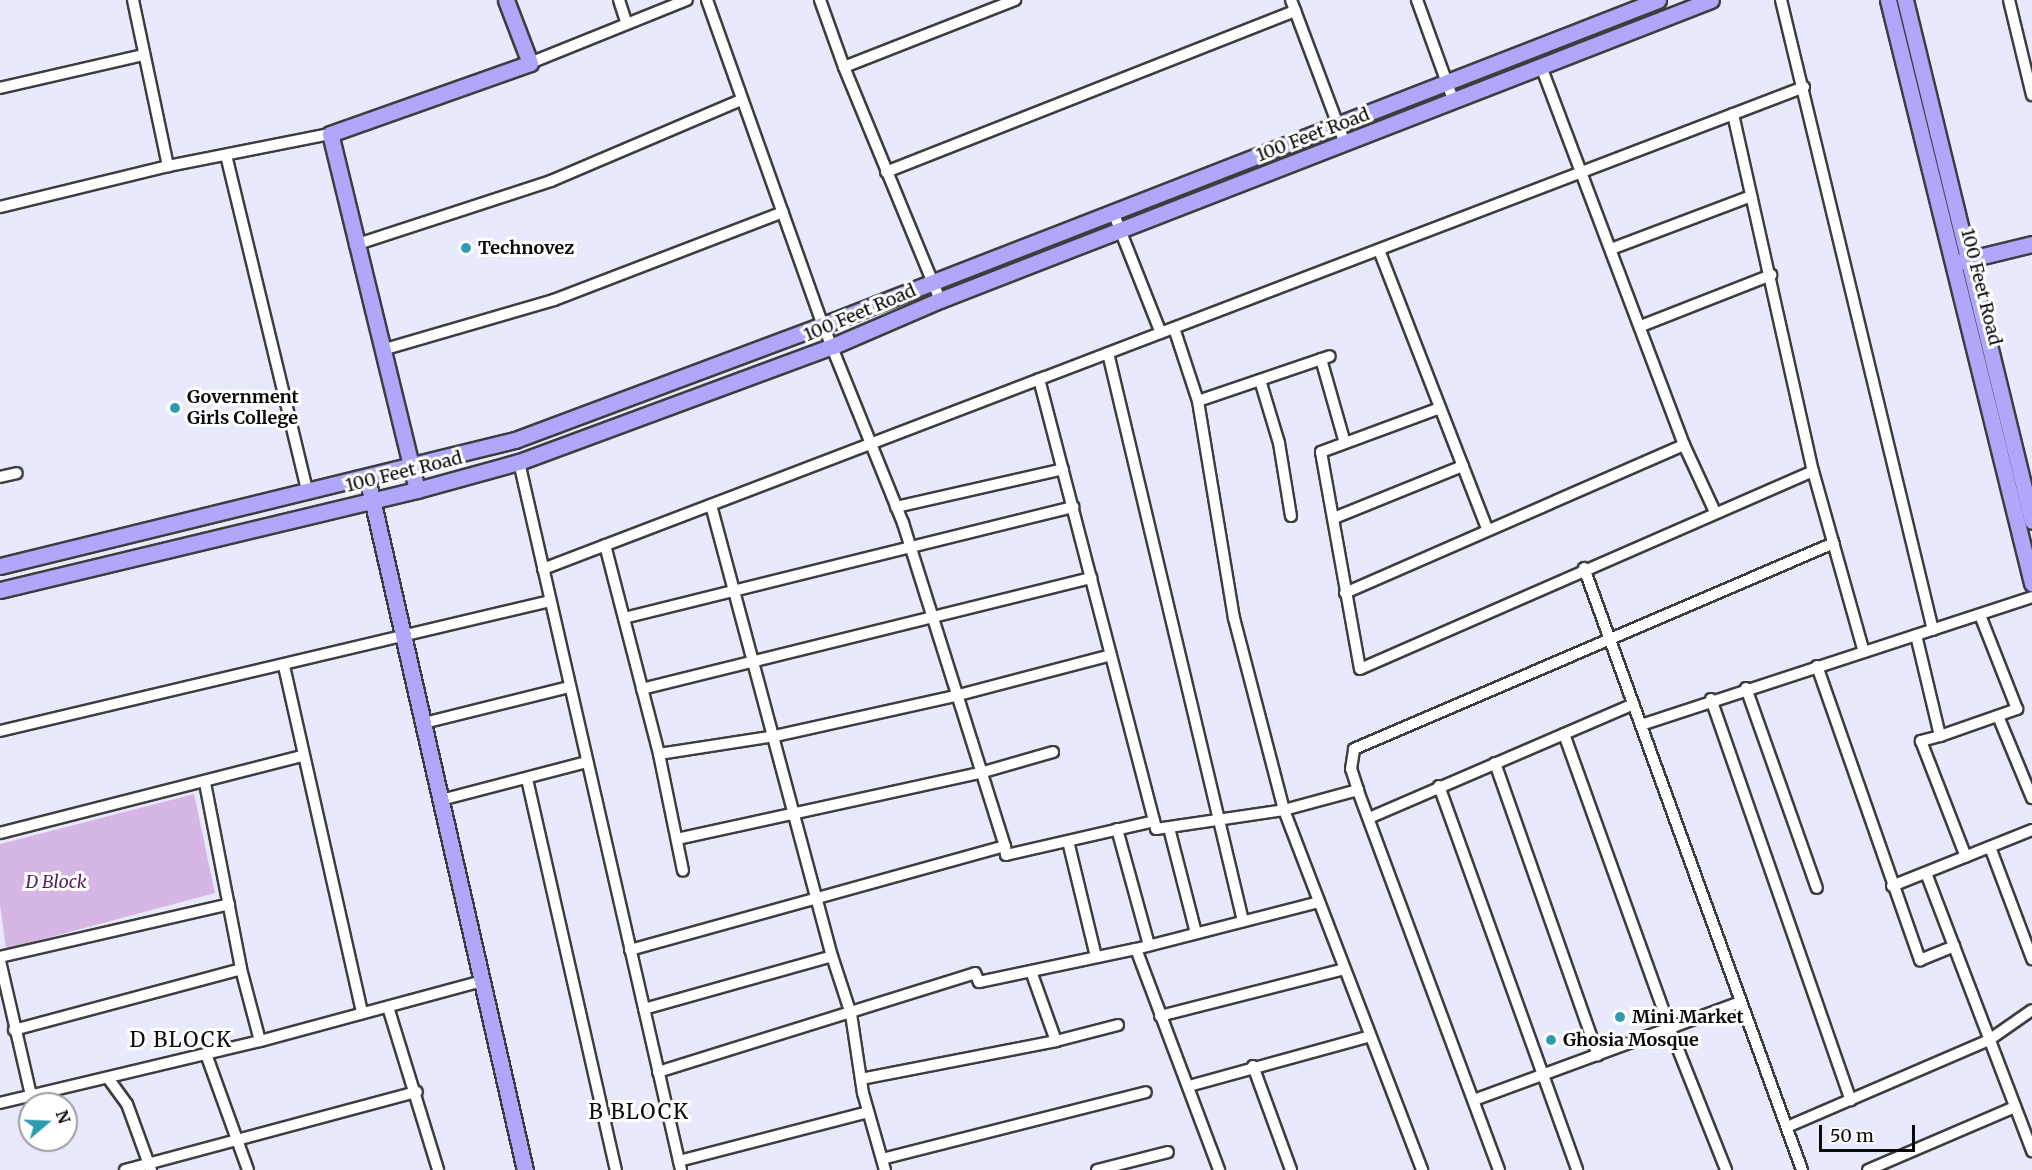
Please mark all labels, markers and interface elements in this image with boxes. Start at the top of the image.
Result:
street label: 100 Feet Road [1253,104,1373,166]
street label: 100 Feet Road [1956,226,2006,348]
place label: Technovez [478,237,574,259]
marker: Technovez [459,241,473,255]
street label: 100 Feet Road [801,280,919,346]
place label: Government Girls College [187,387,299,430]
marker: Government Girls College [168,401,182,415]
street label: 100 Feet Road [343,447,465,497]
park label: D Block [25,871,87,893]
place label: Mini Market [1632,1006,1744,1028]
marker: Mini Market [1613,1010,1627,1024]
district label: D BLOCK [130,1027,232,1053]
place label: Ghosia Mosque [1563,1029,1699,1051]
marker: Ghosia Mosque [1544,1033,1558,1047]
north arrow [18,1092,78,1152]
district label: B BLOCK [588,1099,690,1125]
text: N [52,1108,75,1126]
scale bar [1822,1113,1918,1151]
text: 50 m [1830,1124,1874,1147]

